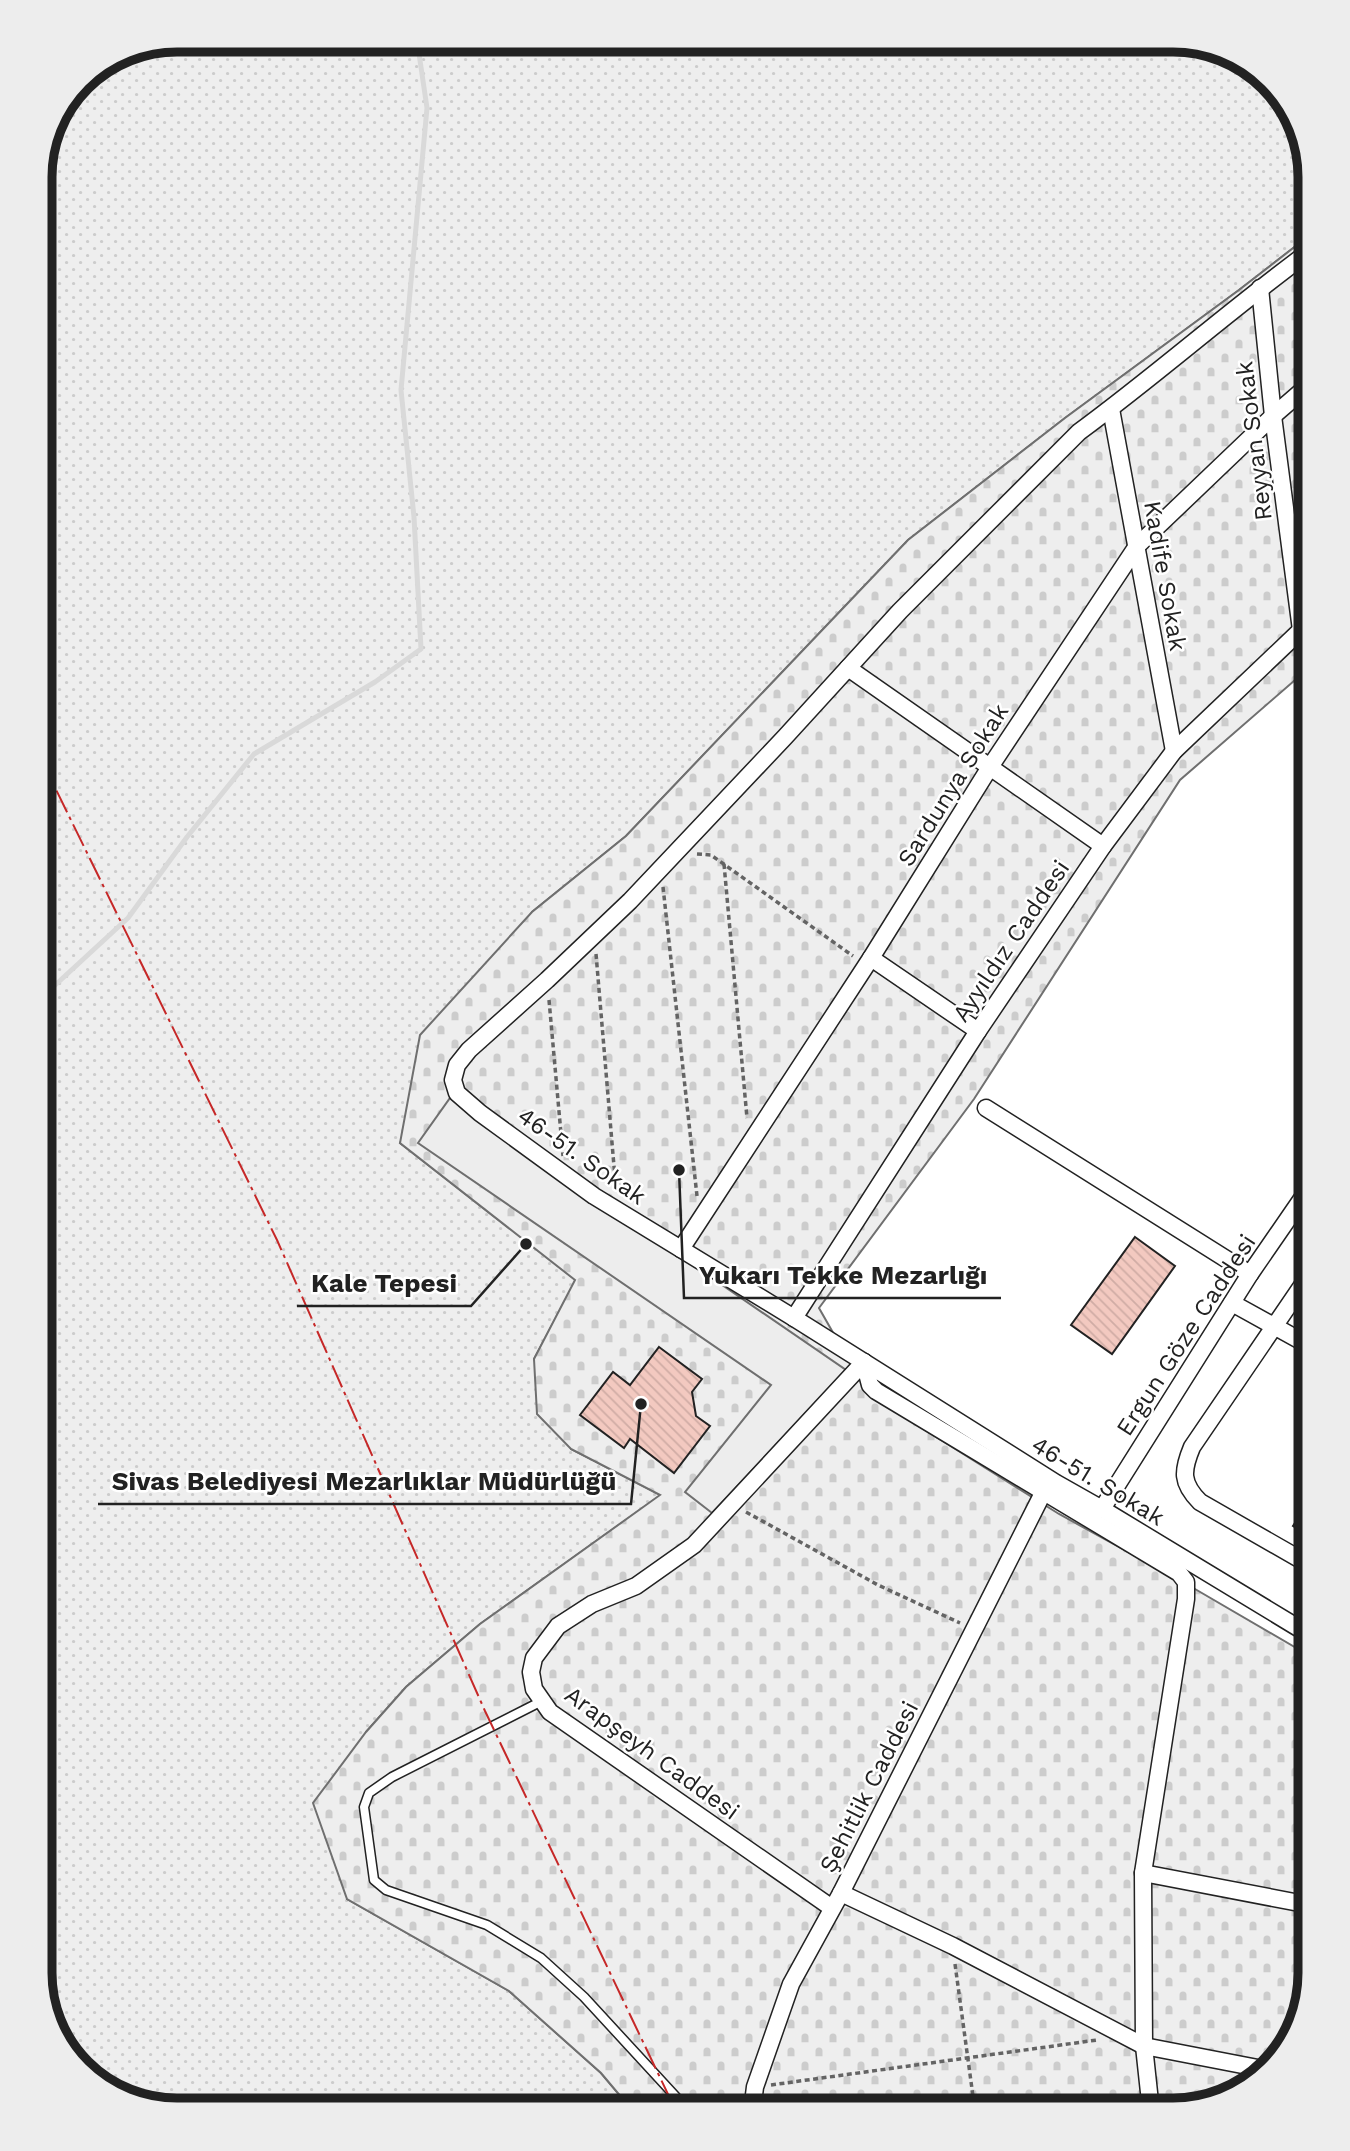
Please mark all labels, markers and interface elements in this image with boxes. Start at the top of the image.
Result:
street label: Reyyan Sokak [1230,359,1278,522]
street label: Kadife Sokak [1138,499,1192,654]
street label: Sardunya Sokak [892,698,1014,871]
street label: Ayyıldız Caddesi [947,855,1075,1027]
street label: 46-51. Sokak [513,1102,652,1211]
street label: Ergun Göze Caddesi [1110,1229,1262,1441]
callout: Yukarı Tekke Mezarlığı [684,1251,1001,1298]
callout: Kale Tepesi [297,1259,471,1306]
text: Yukarı Tekke Mezarlığı [699,1260,987,1290]
text: Kale Tepesi [311,1268,457,1298]
street label: 46-51. Sokak [1027,1430,1170,1532]
callout: Sivas Belediyesi Mezarlıklar Müdürlüğü [98,1457,631,1504]
text: Sivas Belediyesi Mezarlıklar Müdürlüğü [112,1466,616,1496]
street label: Arapşeyh Caddesi [560,1680,744,1826]
street label: Şehitlik Caddesi [814,1697,924,1877]

